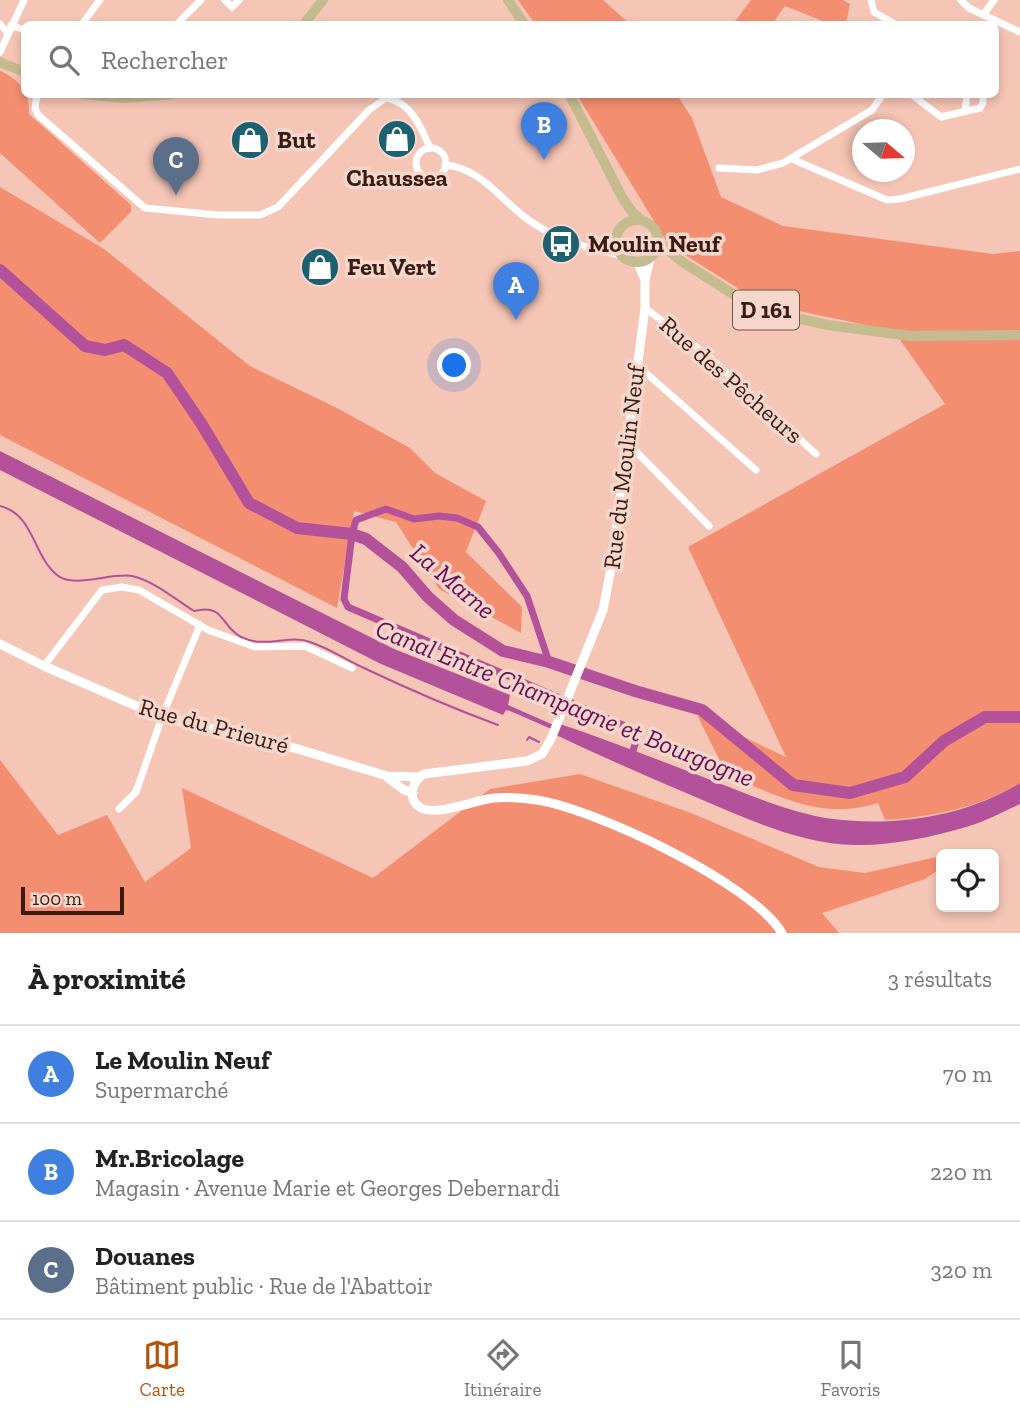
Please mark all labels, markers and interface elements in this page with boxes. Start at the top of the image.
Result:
search box [21,21,999,98]
icon: search [45,41,83,79]
text: Rechercher [101,44,228,76]
pin: B [521,102,567,160]
shop icon: Chaussea [376,118,418,160]
shop icon: But [229,119,271,161]
north arrow [852,119,915,182]
place label: But [277,125,316,154]
pin: C [153,137,199,195]
place label: Chaussea [346,163,448,192]
bus stop icon: Moulin Neuf [540,223,582,265]
place label: Moulin Neuf [588,229,723,258]
shop icon: Feu Vert [299,246,341,288]
place label: Feu Vert [347,252,436,281]
pin: A [493,262,539,320]
road number: D 161 [733,290,799,330]
street label: Rue des Pêcheurs [654,310,809,450]
your location [437,348,471,382]
street label: Rue du Moulin Neuf [597,361,651,571]
water label: La Marne [404,536,502,626]
water label: Canal Entre Champagne et Bourgogne [371,612,759,794]
street label: Rue du Prieuré [136,692,292,759]
map controls [936,849,999,912]
button: locate [936,849,999,912]
scale bar [21,884,124,916]
text: 100 m [32,887,82,910]
text: À proximité [28,961,186,997]
text: 3 résultats [888,965,992,993]
text: Le Moulin Neuf [95,1044,270,1076]
text: A [43,1060,59,1088]
text: 70 m [943,1060,992,1088]
text: Supermarché [95,1076,228,1104]
text: Mr.Bricolage [95,1142,244,1174]
text: B [44,1158,58,1186]
text: 220 m [930,1158,992,1186]
text: Magasin · Avenue Marie et Georges Debernardi [95,1174,560,1202]
text: Douanes [95,1240,195,1272]
text: C [44,1256,58,1284]
text: 320 m [931,1256,992,1284]
text: Bâtiment public · Rue de l'Abattoir [95,1272,433,1300]
tab: Carte [140,1336,185,1401]
tab: Itinéraire [464,1336,541,1401]
tab: Favoris [821,1336,880,1401]

